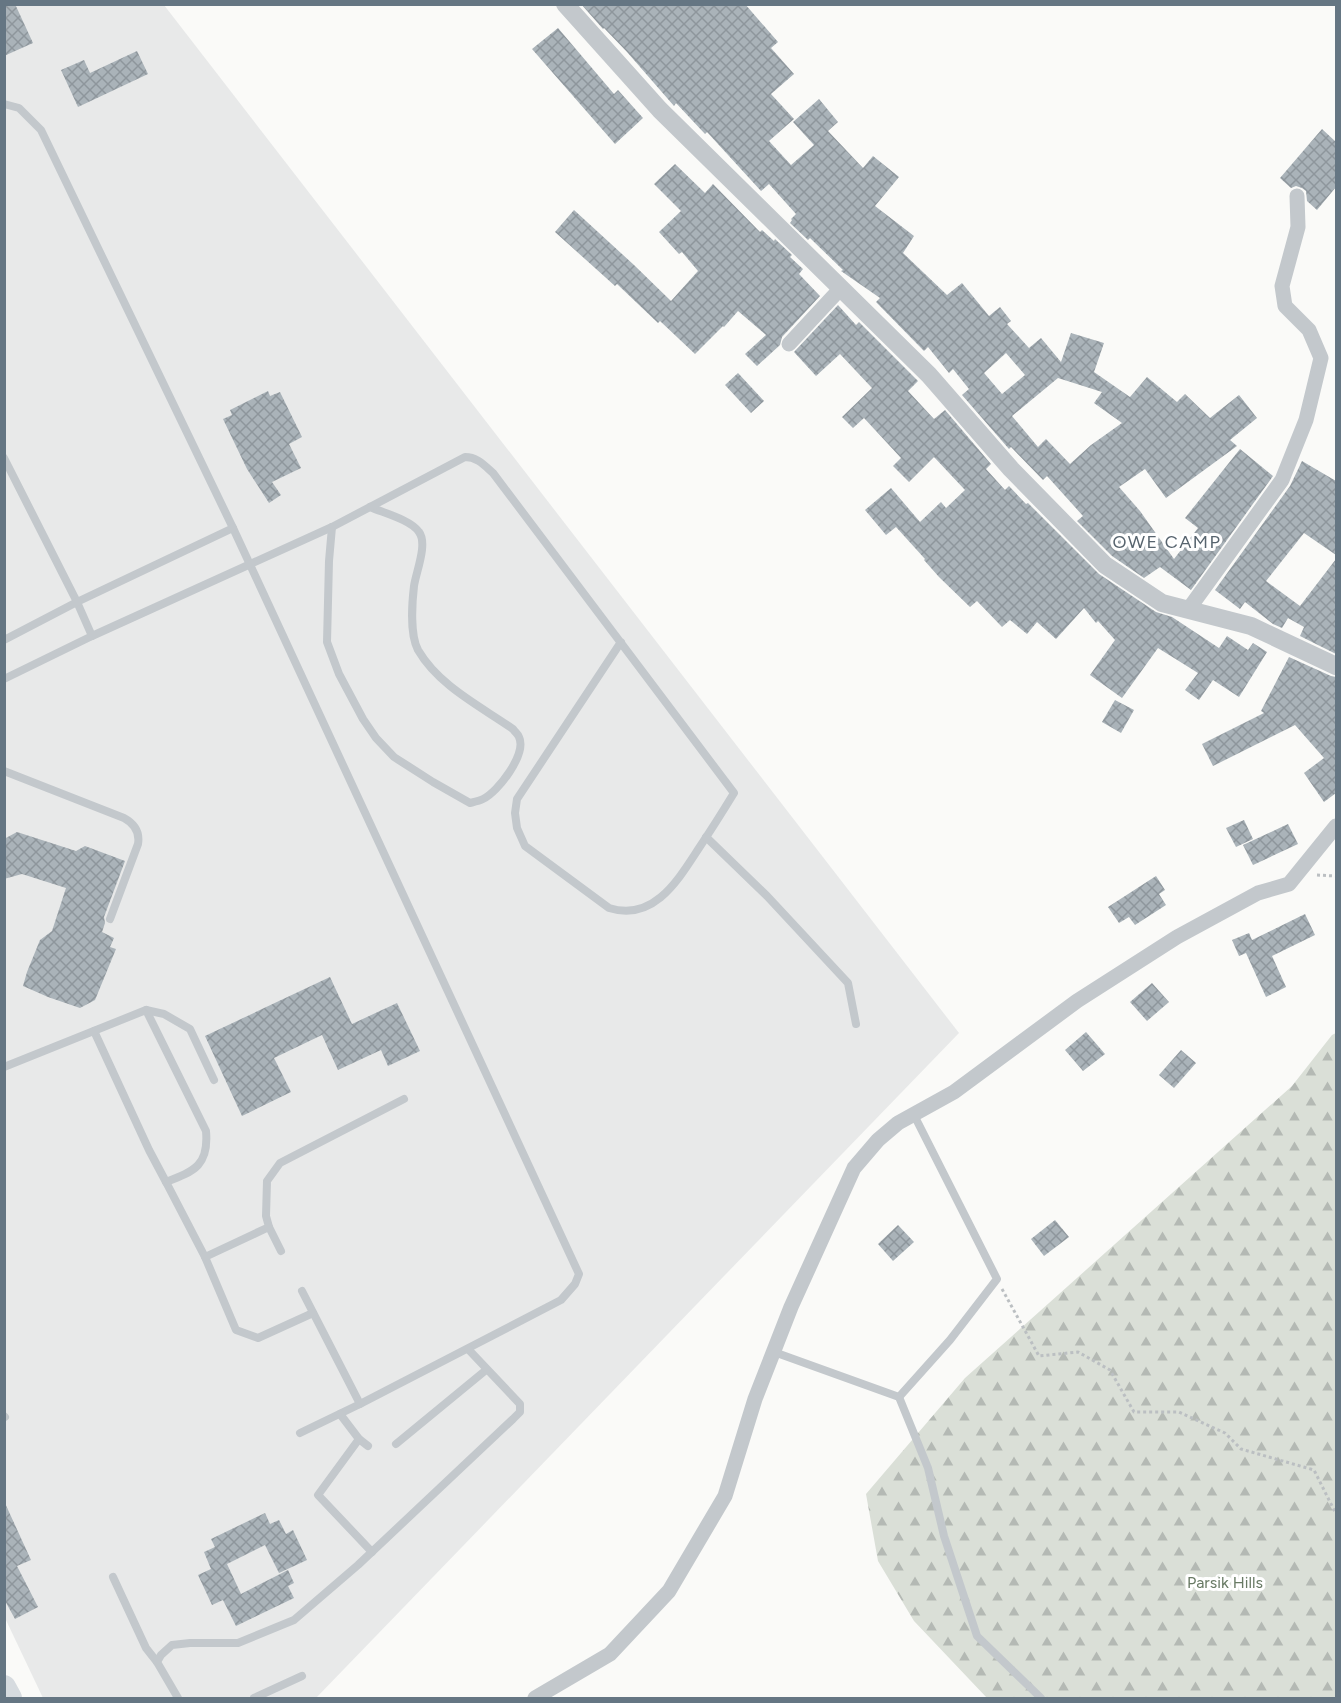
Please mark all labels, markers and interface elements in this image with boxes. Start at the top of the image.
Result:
district label: OWE CAMP [1113,531,1222,553]
park label: Parsik Hills [1187,1573,1263,1592]

